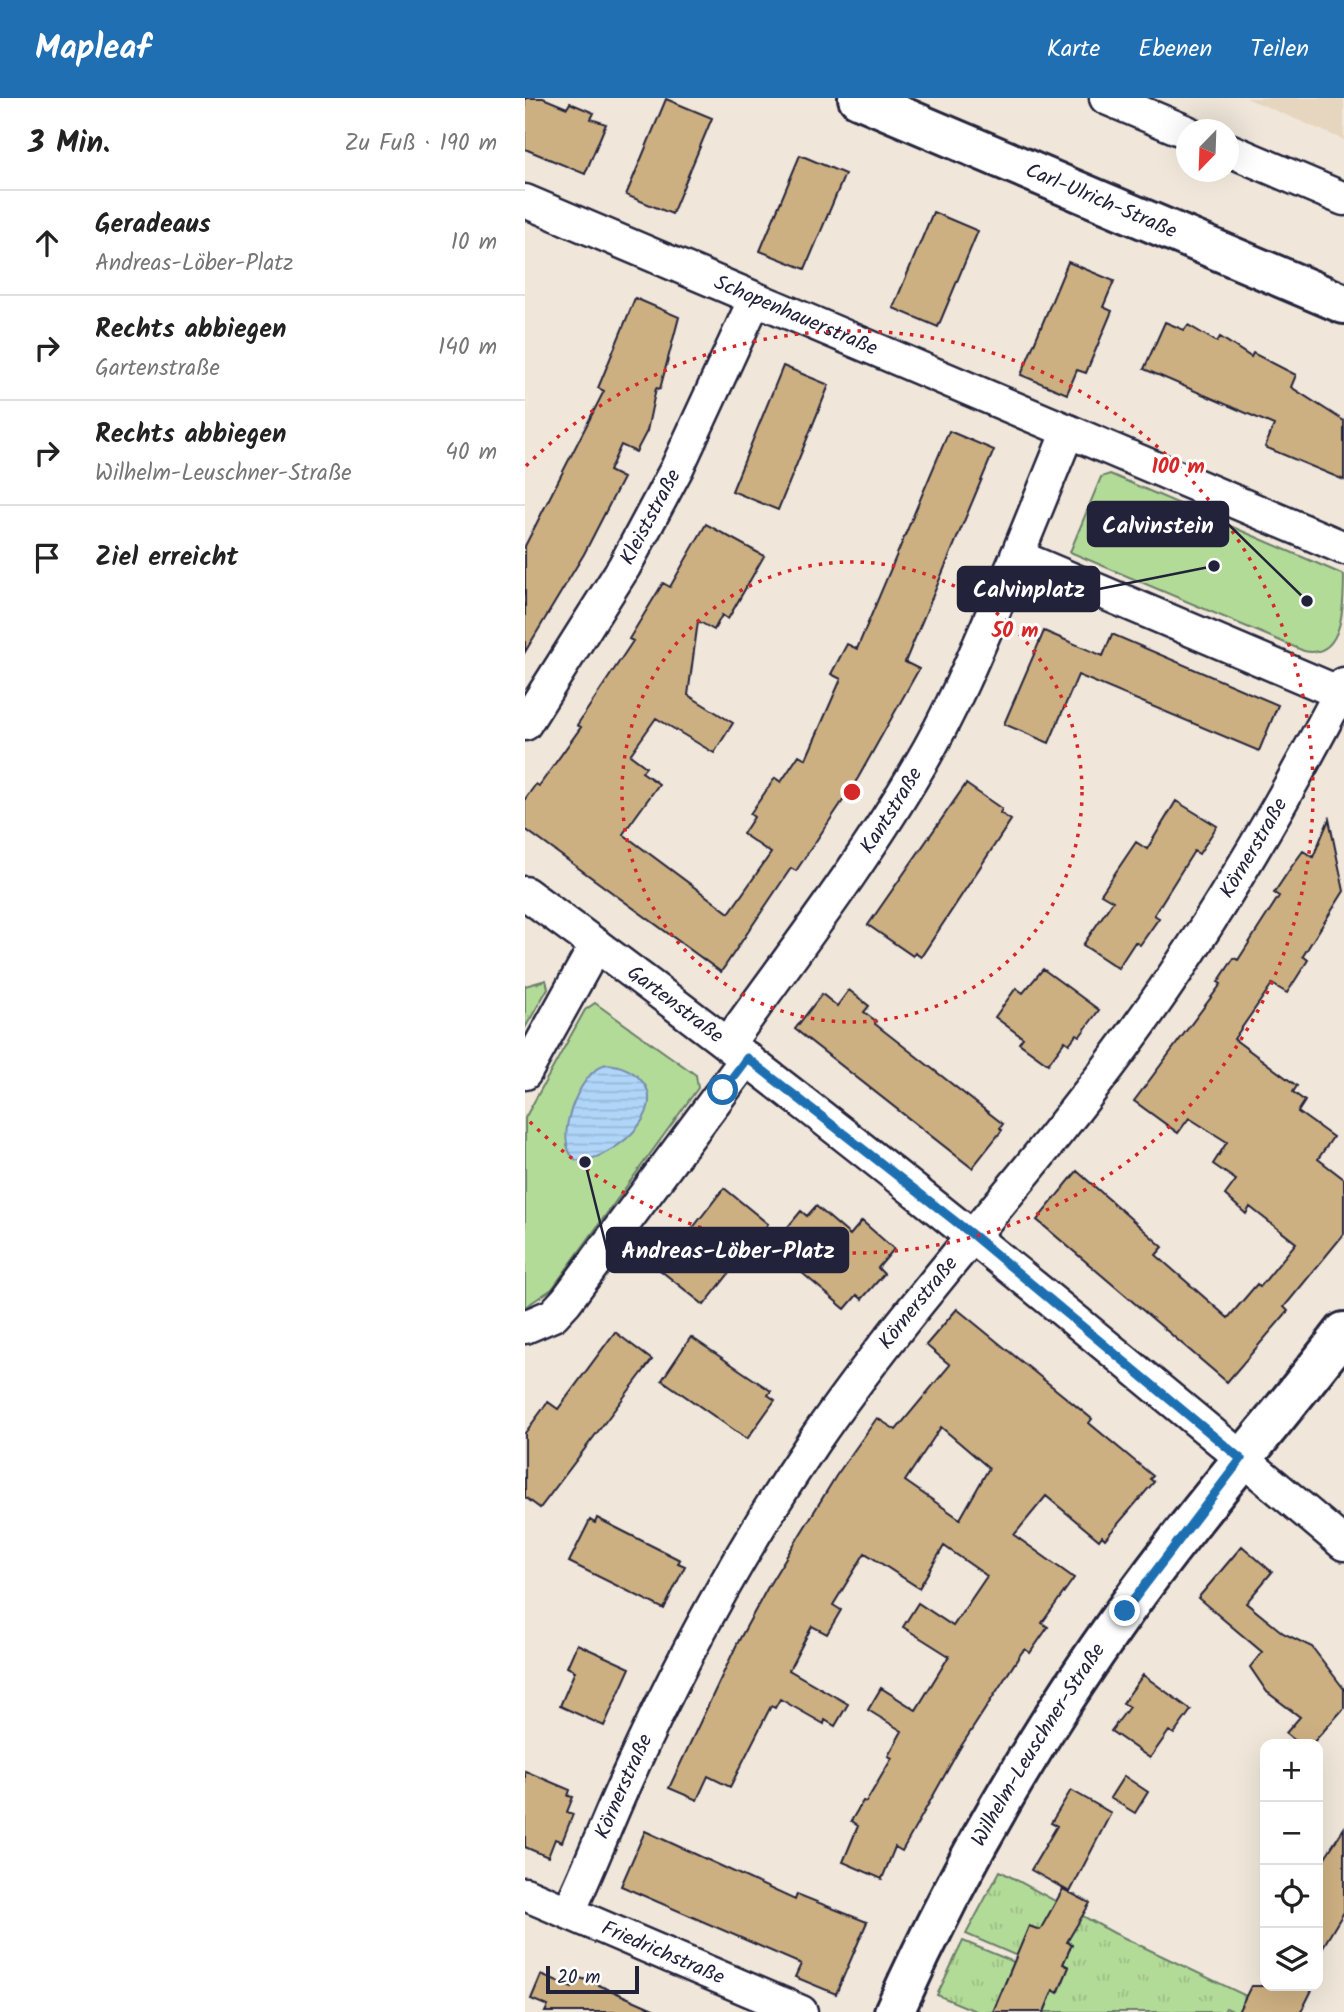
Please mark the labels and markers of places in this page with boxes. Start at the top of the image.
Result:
callout: Calvinstein [1088,502,1228,546]
callout: Calvinplatz [958,567,1099,611]
centre of rings [840,780,864,804]
callout: Andreas-Löber-Platz [607,1228,848,1272]

